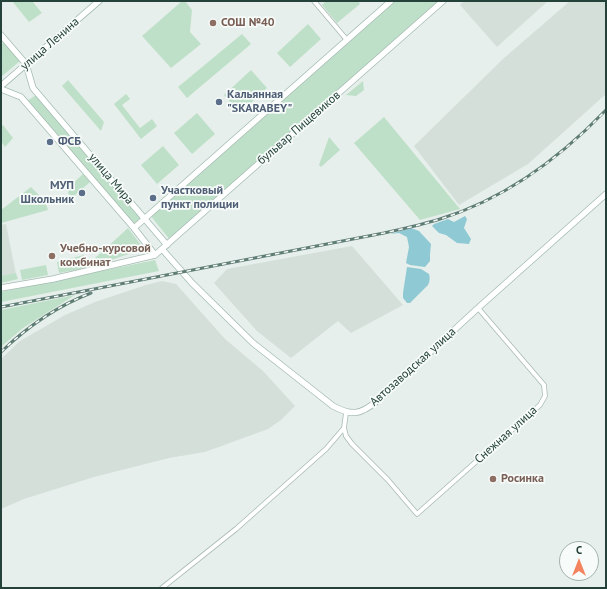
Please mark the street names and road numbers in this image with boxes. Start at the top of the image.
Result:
street label: улица Ленина [18,15,82,73]
street label: бульвар Пищевиков [255,88,343,168]
street label: улица Мира [85,151,137,207]
street label: Автозаводская улица [367,325,459,409]
street label: Снежная улица [472,403,540,467]

